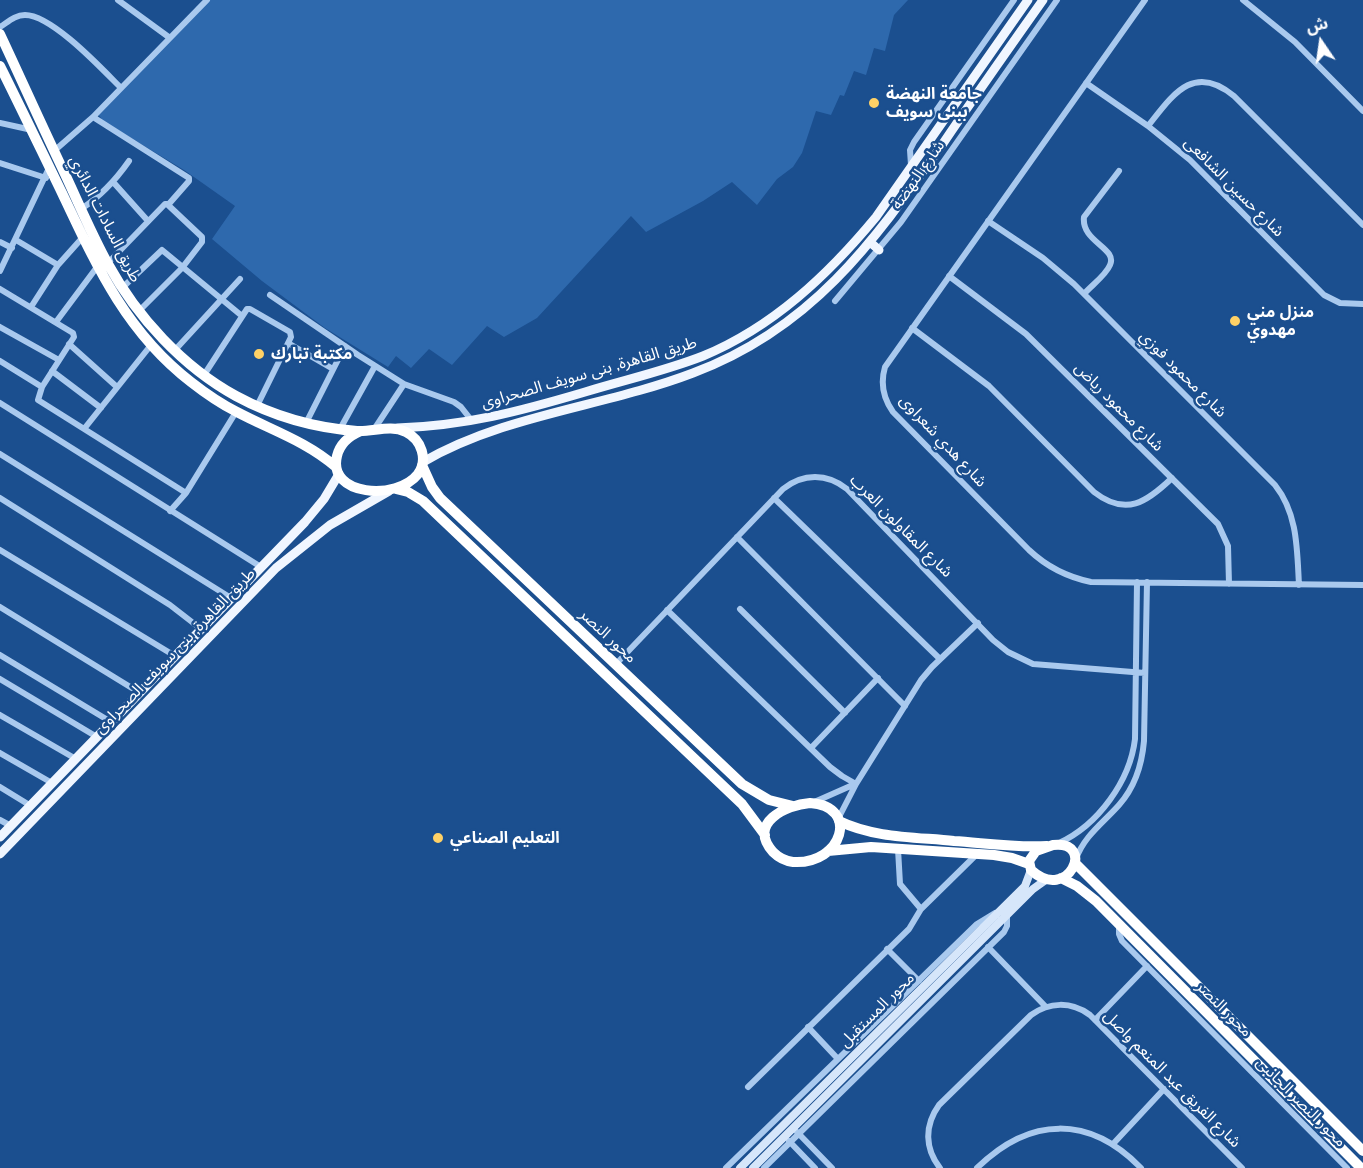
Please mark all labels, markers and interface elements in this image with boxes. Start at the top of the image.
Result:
north arrow [1291,12,1351,72]
text: ش [1304,12,1330,37]
place label: جامعة النهضة ببنى سويف [886,84,982,122]
marker: جامعة النهضة ببنى سويف [867,96,881,110]
street label: شارع حسين الشافعى [1180,133,1288,241]
street label: شارع النهضة [887,137,949,213]
street label: طريق السادات الدائري [65,153,145,285]
place label: منزل مني مهدوي [1247,302,1314,340]
marker: منزل مني مهدوي [1228,314,1242,328]
street label: شارع محمود فوزي [1135,326,1231,422]
street label: طريق القاهرة, بنى سويف الصحراوى [479,333,699,413]
place label: مكتبة تبارك [271,344,352,364]
marker: مكتبة تبارك [252,347,266,361]
street label: شارع محمود رياض [1070,358,1168,456]
street label: شارع هدي شعراوى [895,391,991,491]
street label: شارع المقاولون العرب [846,471,956,581]
street label: طريق القاهرة, بنى سويف الصحراوى [91,564,259,738]
street label: محور النصر [575,605,641,667]
place label: التعليم الصناعي [450,828,560,848]
marker: التعليم الصناعي [431,831,445,845]
street label: محور المستقبل [836,969,918,1051]
street label: محور النصر [1192,977,1256,1041]
street label: شارع الفريق عبد المنعم واصل [1099,1006,1245,1152]
street label: محور النصر الجانبى [1252,1053,1350,1151]

